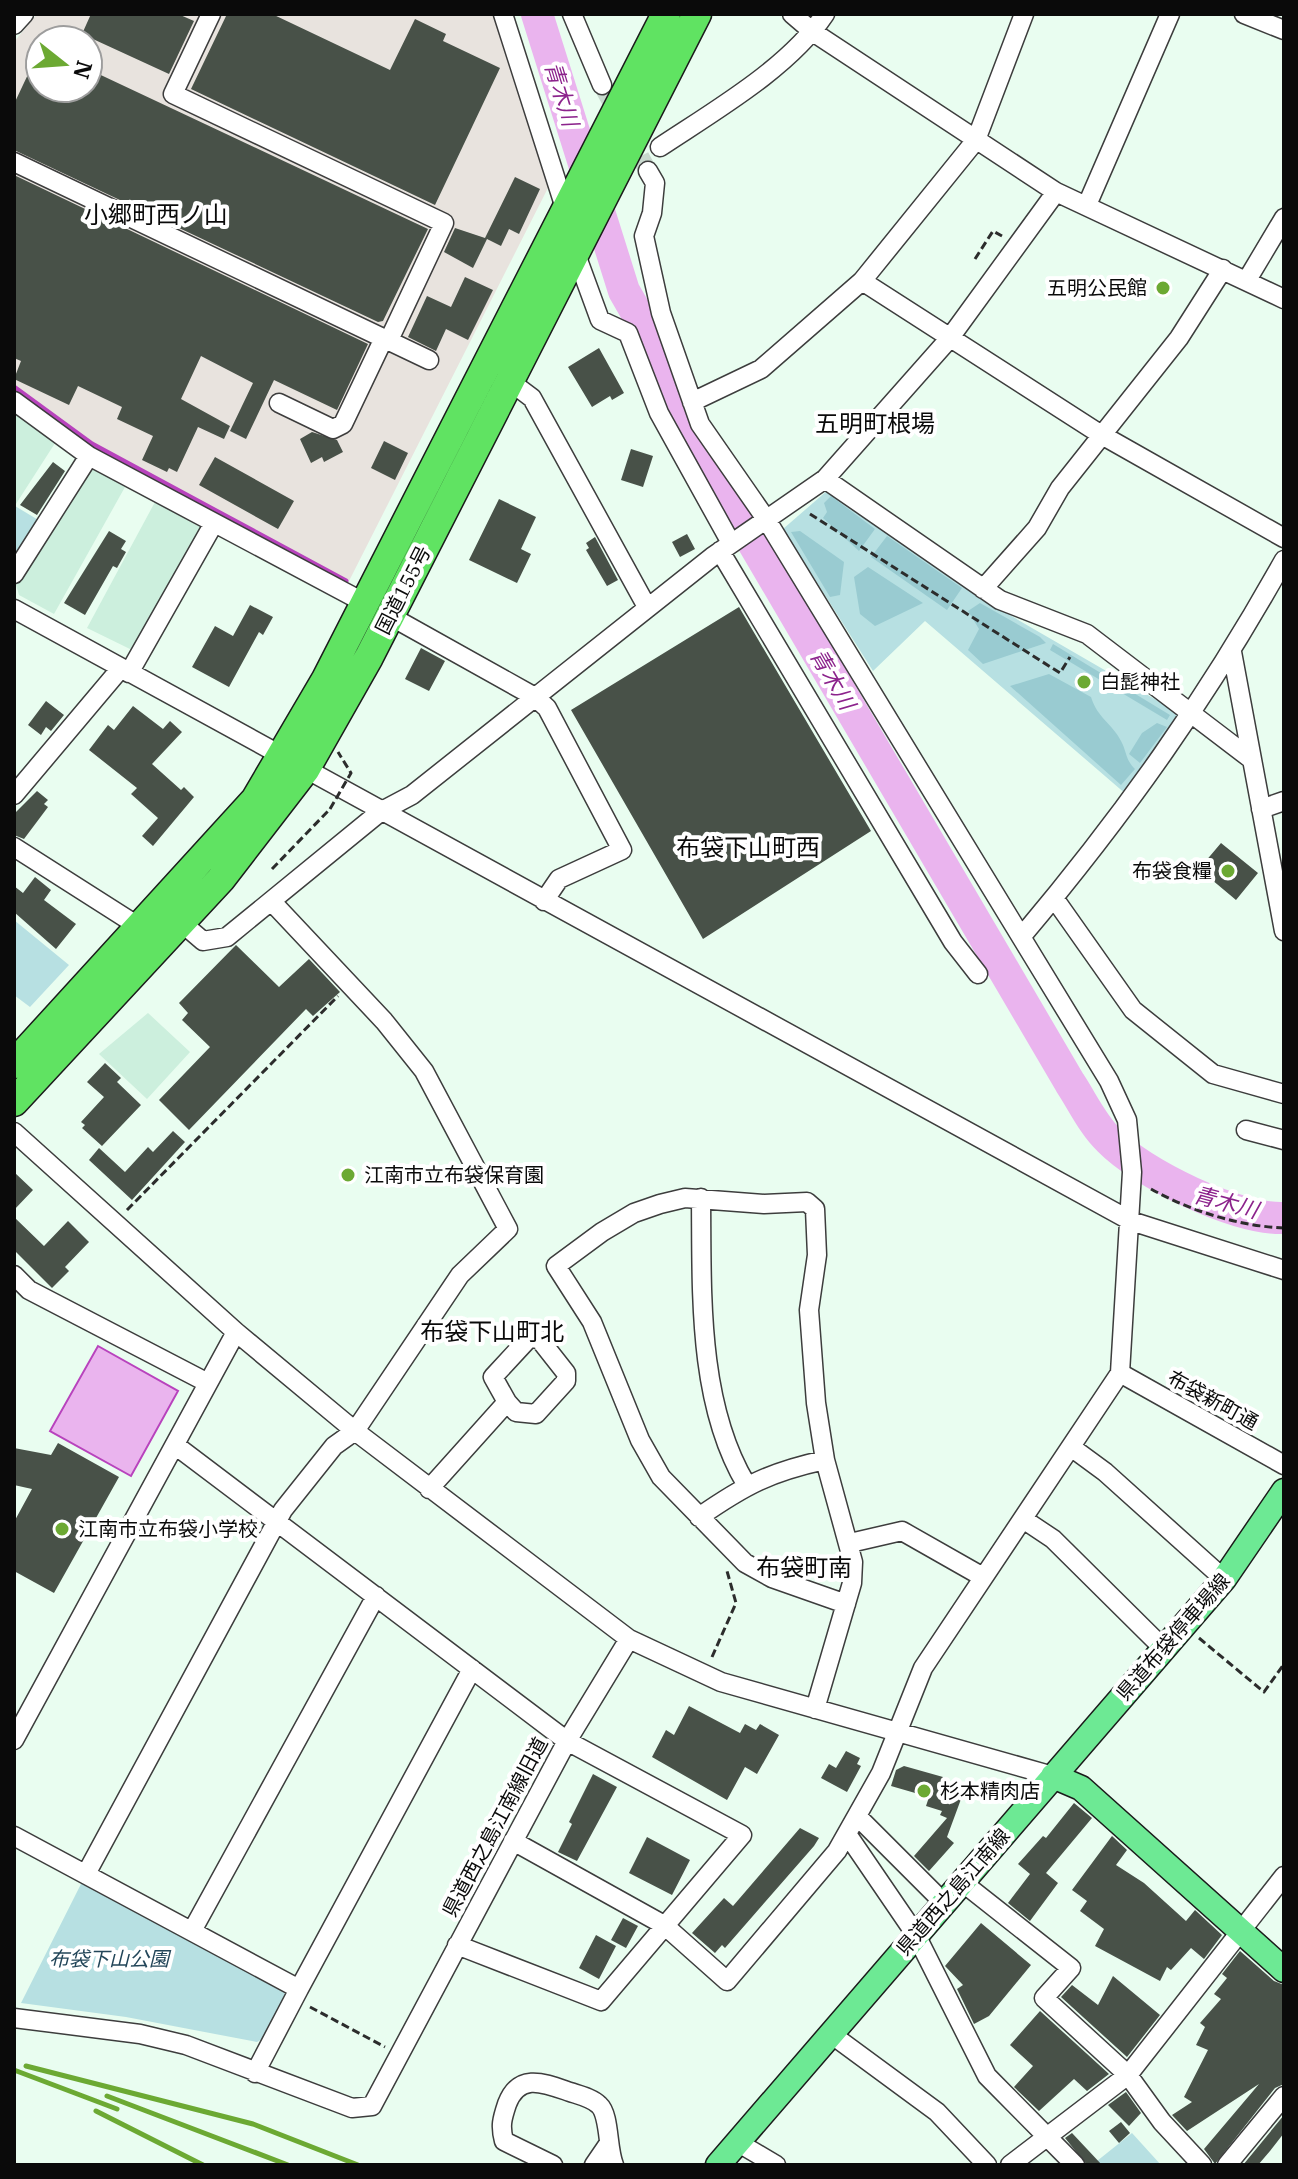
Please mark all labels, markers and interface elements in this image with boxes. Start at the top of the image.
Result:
north arrow [24,24,104,104]
text: N [67,57,100,83]
water label: 青木川 [539,58,587,132]
district label: 小郷町西ノ山 [84,198,228,230]
place label: 五明公民館 [1047,274,1147,301]
marker: 五明公民館 [1154,279,1172,297]
district label: 五明町根場 [815,407,935,439]
street label: 国道155号 [369,541,436,639]
water label: 青木川 [804,643,863,716]
place label: 白髭神社 [1100,668,1180,695]
marker: 白髭神社 [1075,673,1093,691]
district label: 布袋下山町西 [676,831,820,863]
place label: 布袋食糧 [1132,857,1212,884]
marker: 布袋食糧 [1219,862,1237,880]
place label: 江南市立布袋保育園 [364,1161,544,1188]
marker: 江南市立布袋保育園 [339,1166,357,1184]
water label: 青木川 [1190,1179,1264,1225]
district label: 布袋下山町北 [420,1315,564,1347]
street label: 布袋新町通 [1163,1364,1264,1436]
place label: 江南市立布袋小学校 [78,1515,258,1542]
marker: 江南市立布袋小学校 [53,1520,71,1538]
district label: 布袋町南 [756,1551,852,1583]
street label: 県道布袋停車場線 [1110,1567,1235,1706]
street label: 県道西之島江南線旧道 [436,1732,553,1921]
place label: 杉本精肉店 [940,1777,1040,1804]
marker: 杉本精肉店 [915,1782,933,1800]
street label: 県道西之島江南線 [890,1822,1015,1961]
park label: 布袋下山公園 [49,1945,172,1972]

